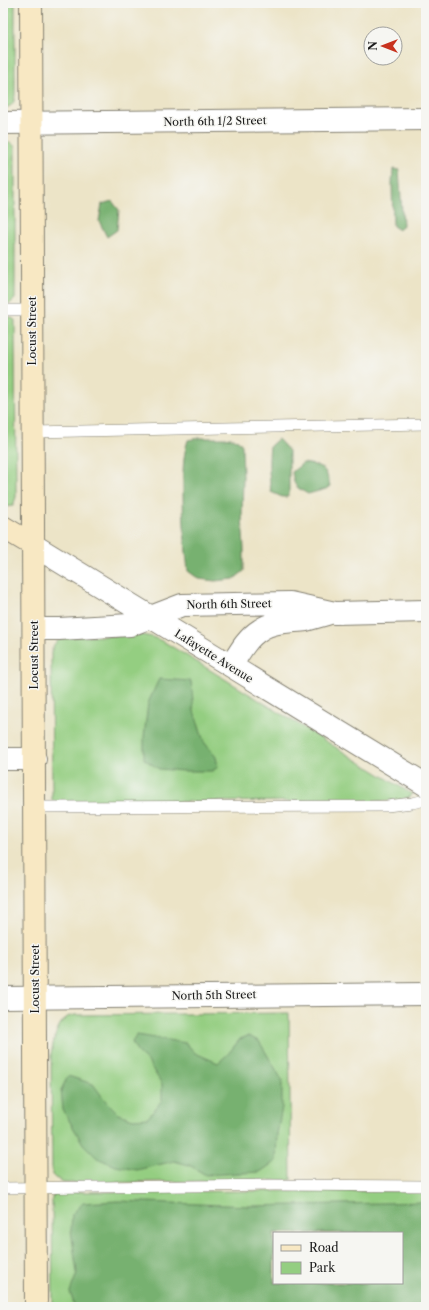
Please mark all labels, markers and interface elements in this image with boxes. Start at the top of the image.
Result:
north arrow [363,26,403,66]
text: N [366,41,380,51]
street label: North 6th 1/2 Street [163,113,267,129]
street label: Locust Street [25,296,39,366]
street label: North 6th Street [186,596,272,612]
street label: Locust Street [27,620,41,690]
street label: Lafayette Avenue [172,626,256,686]
street label: Locust Street [28,944,42,1014]
street label: North 5th Street [172,987,257,1003]
legend [273,1232,403,1284]
text: Road [309,1240,339,1255]
text: Park [309,1260,336,1275]

